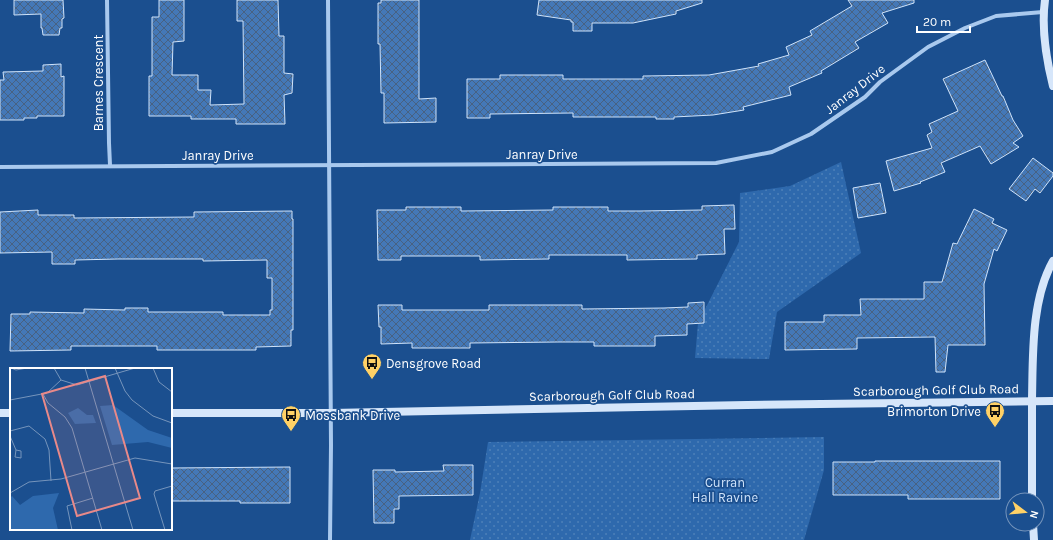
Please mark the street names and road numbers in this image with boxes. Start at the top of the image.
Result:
street label: Barnes Crescent [91,35,106,131]
street label: Janray Drive [822,61,888,117]
street label: Janray Drive [506,147,578,162]
street label: Janray Drive [182,148,254,163]
street label: Scarborough Golf Club Road [853,381,1019,399]
street label: Scarborough Golf Club Road [529,386,695,404]

